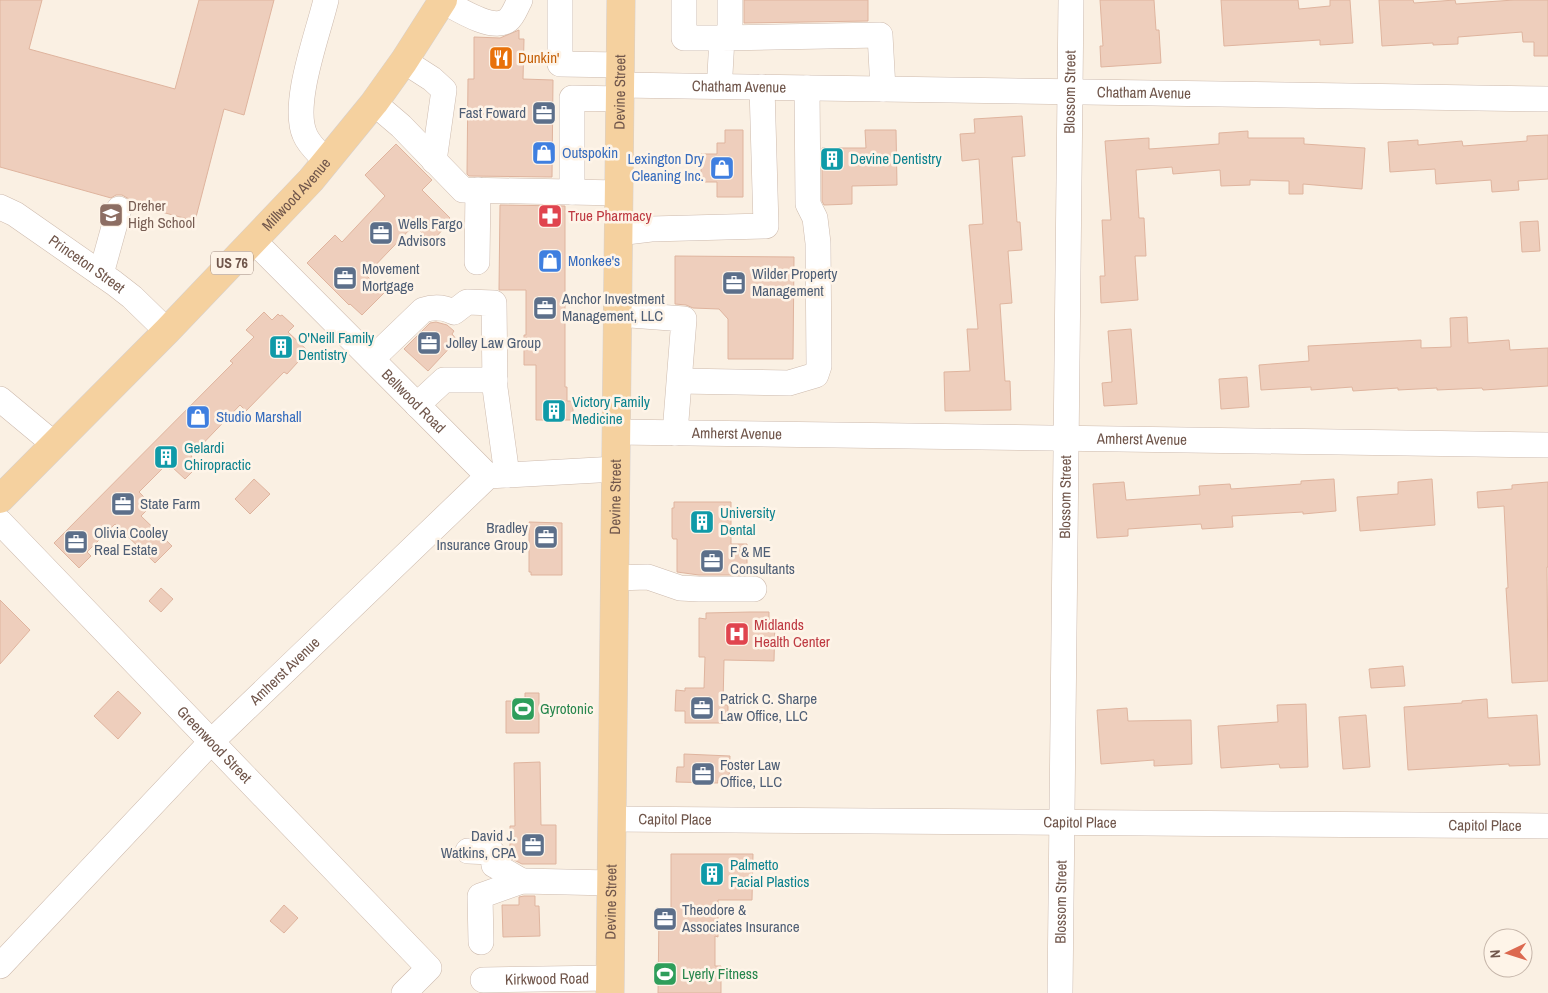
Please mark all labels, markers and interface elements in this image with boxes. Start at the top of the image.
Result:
restaurant icon: Dunkin' [488,45,514,71]
place label: Dunkin' [518,47,559,68]
street label: Blossom Street [1059,50,1080,134]
street label: Devine Street [609,54,630,130]
street label: Chatham Avenue [692,75,786,98]
street label: Chatham Avenue [1097,81,1191,104]
office icon: Fast Foward [531,100,557,126]
place label: Fast Foward [459,102,526,123]
shop icon: Outspokin [531,140,557,166]
place label: Outspokin [562,142,618,163]
building icon: Devine Dentistry [819,146,845,172]
place label: Lexington Dry Cleaning Inc. [627,148,705,186]
place label: Devine Dentistry [850,148,942,169]
street label: Millwood Avenue [257,153,335,235]
shop icon: Lexington Dry Cleaning Inc. [709,155,735,181]
place label: Dreher High School [128,195,195,233]
school or university icon: Dreher High School [98,202,124,228]
pharmacy icon: True Pharmacy [537,203,563,229]
place label: True Pharmacy [568,205,652,226]
place label: Wells Fargo Advisors [397,213,463,251]
office icon: Wells Fargo Advisors [368,220,394,246]
street label: Princeton Street [45,230,130,298]
shop icon: Monkee's [537,248,563,274]
place label: Monkee's [568,250,620,271]
road number: US 76 [211,252,253,274]
place label: Movement Mortgage [362,258,420,296]
place label: Wilder Property Management [752,263,838,301]
office icon: Movement Mortgage [332,265,358,291]
office icon: Wilder Property Management [721,270,747,296]
place label: Anchor Investment Management, LLC [561,288,665,326]
office icon: Anchor Investment Management, LLC [532,295,558,321]
place label: O'Neill Family Dentistry [298,327,375,365]
office icon: Jolley Law Group [416,330,442,356]
place label: Jolley Law Group [446,332,541,353]
building icon: O'Neill Family Dentistry [268,334,294,360]
street label: Bellwood Road [377,364,450,438]
place label: Victory Family Medicine [572,391,651,429]
building icon: Victory Family Medicine [541,398,567,424]
shop icon: Studio Marshall [185,404,211,430]
place label: Studio Marshall [216,406,301,427]
street label: Amherst Avenue [691,422,782,444]
street label: Amherst Avenue [1096,428,1187,450]
place label: Gelardi Chiropractic [184,437,251,475]
building icon: Gelardi Chiropractic [153,444,179,470]
street label: Blossom Street [1054,455,1076,539]
street label: Devine Street [604,459,626,535]
office icon: State Farm [110,491,136,517]
place label: State Farm [140,493,200,514]
place label: University Dental [720,502,776,540]
building icon: University Dental [689,509,715,535]
place label: Bradley Insurance Group [436,517,529,555]
place label: Olivia Cooley Real Estate [94,522,169,560]
office icon: Bradley Insurance Group [533,524,559,550]
office icon: Olivia Cooley Real Estate [63,529,89,555]
place label: F & ME Consultants [730,541,795,579]
office icon: F & ME Consultants [699,548,725,574]
place label: Midlands Health Center [754,614,830,652]
hospital icon: Midlands Health Center [724,621,750,647]
street label: Amherst Avenue [244,632,324,710]
place label: Patrick C. Sharpe Law Office, LLC [720,688,817,726]
office icon: Patrick C. Sharpe Law Office, LLC [689,695,715,721]
sports icon: Gyrotonic [510,696,536,722]
place label: Gyrotonic [540,698,593,719]
street label: Greenwood Street [172,701,257,788]
place label: Foster Law Office, LLC [720,754,782,792]
office icon: Foster Law Office, LLC [690,761,716,787]
street label: Capitol Place [638,808,712,830]
street label: Capitol Place [1043,811,1117,833]
street label: Capitol Place [1448,814,1522,836]
place label: David J. Watkins, CPA [441,825,517,863]
office icon: David J. Watkins, CPA [520,832,546,858]
place label: Palmetto Facial Plastics [730,854,809,892]
street label: Blossom Street [1050,860,1071,944]
building icon: Palmetto Facial Plastics [699,861,725,887]
street label: Devine Street [600,864,621,940]
place label: Theodore & Associates Insurance [681,899,800,937]
office icon: Theodore & Associates Insurance [652,906,678,932]
north arrow [1483,928,1533,978]
text: N [1486,949,1504,959]
sports icon: Lyerly Fitness [652,961,678,987]
place label: Lyerly Fitness [682,963,758,984]
street label: Kirkwood Road [505,967,589,990]

